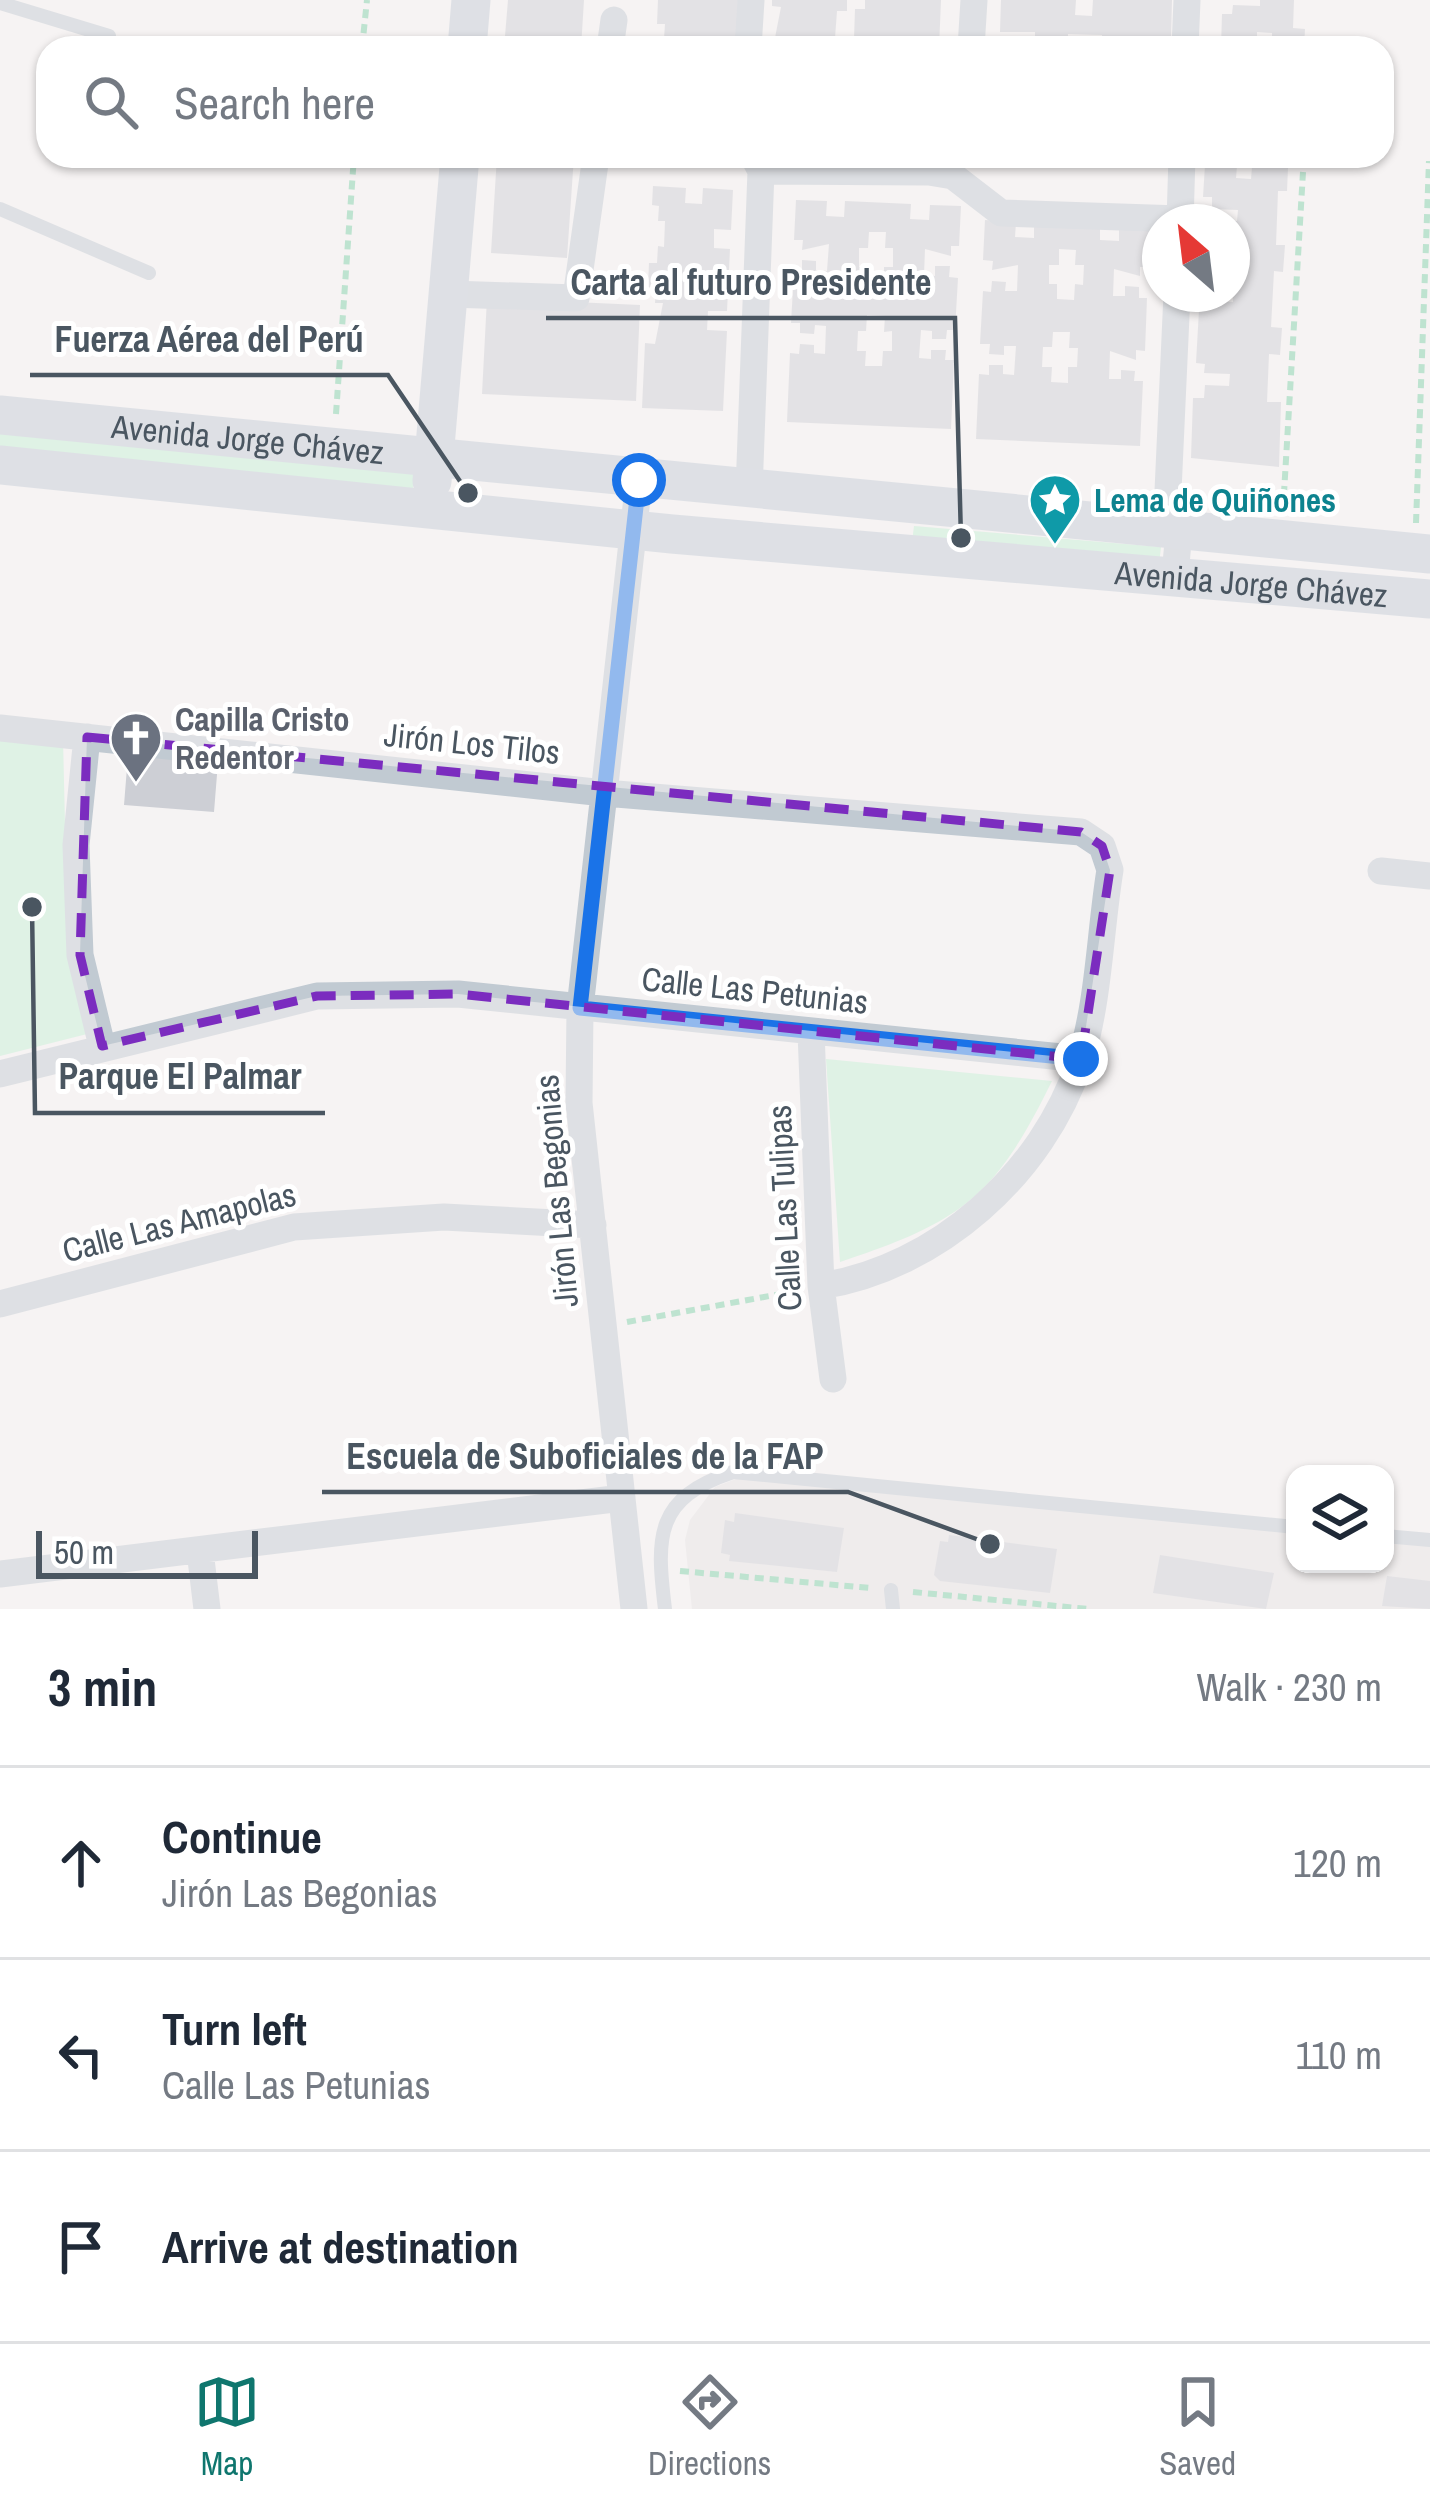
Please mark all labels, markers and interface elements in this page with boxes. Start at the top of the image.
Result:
search box [36,36,1394,168]
icon: search [78,69,144,135]
text: Search here [174,72,375,133]
north arrow [1142,204,1250,312]
callout: Carta al futuro Presidente [546,246,955,318]
text: Carta al futuro Presidente [571,258,931,306]
callout: Fuerza Aérea del Perú [30,303,388,375]
text: Fuerza Aérea del Perú [54,315,364,363]
street label: Avenida Jorge Chávez [109,404,386,474]
route start [612,453,666,507]
place icon: Lema de Quiñones [1027,472,1083,546]
place label: Lema de Quiñones [1094,478,1336,522]
street label: Avenida Jorge Chávez [1112,550,1389,617]
place label: Capilla Cristo Redentor [175,697,349,779]
church icon: Capilla Cristo Redentor [108,710,164,784]
street label: Jirón Los Tilos [382,712,562,774]
street label: Calle Las Petunias [640,956,870,1024]
route end [1054,1032,1108,1086]
callout: Parque El Palmar [35,1041,325,1113]
text: Parque El Palmar [59,1052,302,1100]
street label: Jirón Las Begonias [524,1073,588,1309]
street label: Calle Las Tulipas [757,1104,811,1312]
street label: Calle Las Amapolas [58,1172,300,1272]
callout: Escuela de Suboficiales de la FAP [322,1420,848,1492]
text: Escuela de Suboficiales de la FAP [346,1432,824,1480]
map controls [1286,1465,1394,1573]
button: layers [1286,1465,1394,1573]
scale bar [36,1525,258,1578]
text: 50 m [54,1530,114,1574]
text: 3 min [48,1653,157,1722]
text: Walk · 230 m [1197,1661,1382,1713]
text: Continue [162,1806,322,1867]
icon: ahead [48,1830,114,1896]
text: 120 m [1293,1837,1382,1889]
text: Jirón Las Begonias [162,1867,438,1919]
text: Turn left [162,1998,307,2059]
icon: left [48,2022,114,2088]
text: 110 m [1295,2029,1382,2081]
text: Calle Las Petunias [162,2059,430,2111]
icon: arrive [48,2214,114,2280]
text: Arrive at destination [162,2216,519,2277]
tab: Map [194,2369,260,2485]
tab: Directions [648,2369,771,2485]
tab: Saved [1159,2369,1236,2485]

